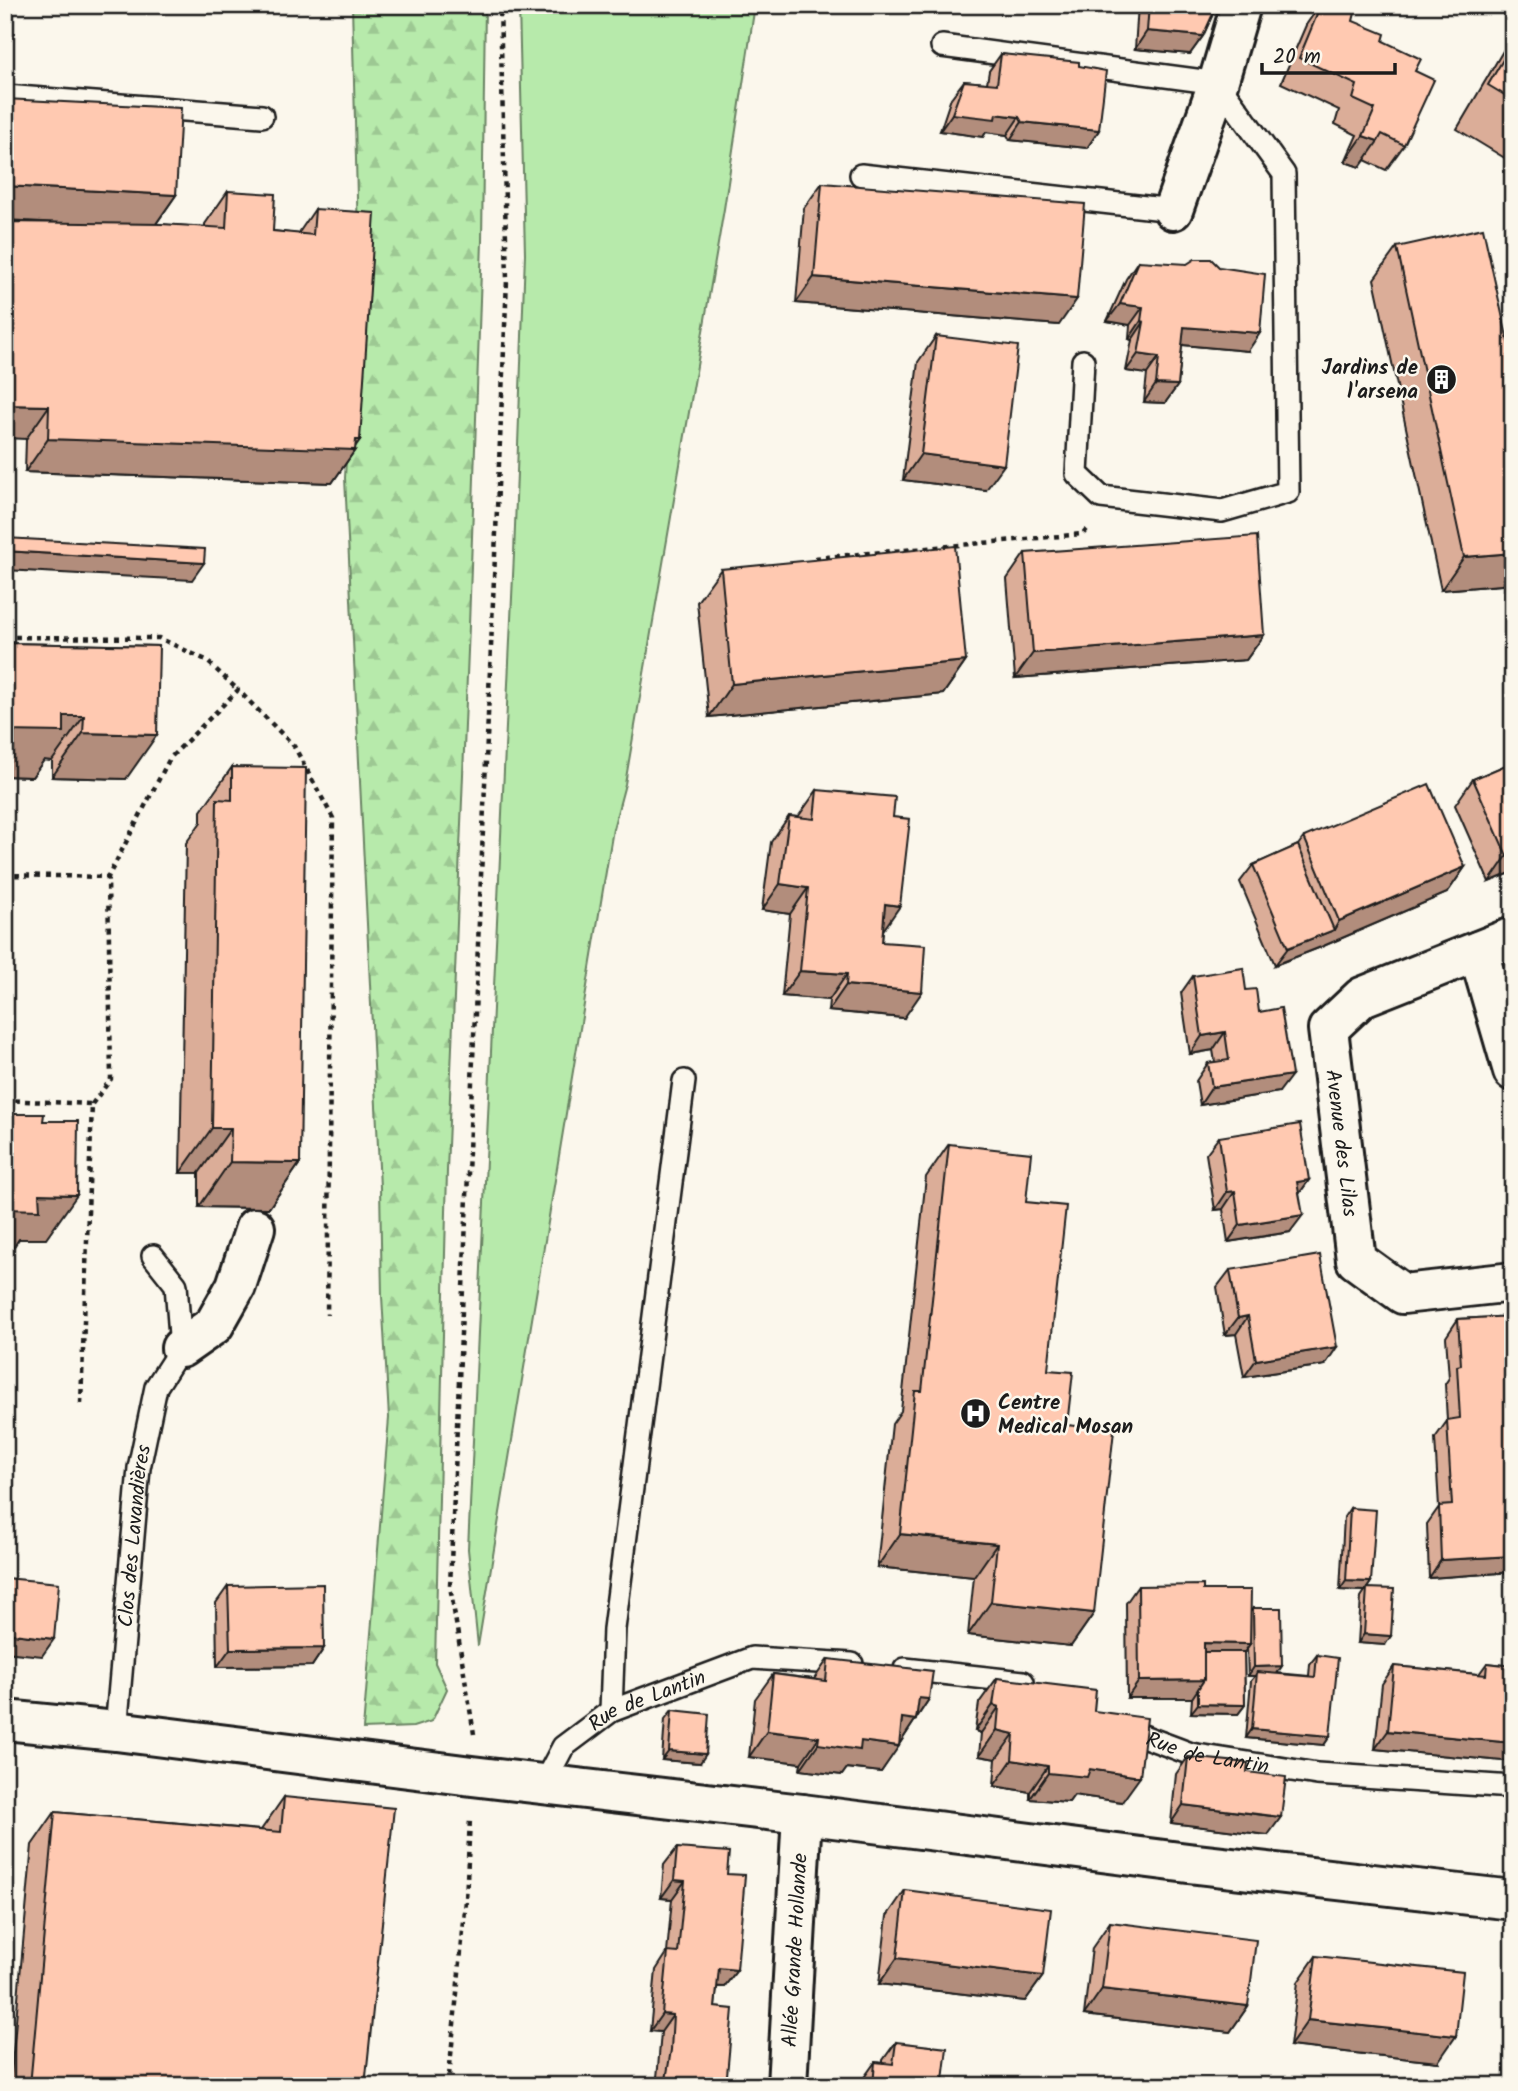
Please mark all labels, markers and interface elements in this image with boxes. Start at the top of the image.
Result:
scale bar [1262,32,1396,76]
text: 20 m [1273,41,1321,74]
place label: Jardins de l'arsena [1322,352,1418,409]
building icon: Jardins de l'arsena [1424,362,1458,396]
street label: Avenue des Lilas [1315,1068,1366,1219]
place label: Centre Medical Mosan [998,1387,1133,1444]
hospital icon: Centre Medical Mosan [958,1397,992,1431]
street label: Clos des Lavandières [110,1442,161,1629]
street label: Rue de Lantin [581,1662,711,1741]
street label: Rue de Lantin [1141,1724,1271,1784]
street label: Allée Grande Hollande [774,1852,818,2048]

